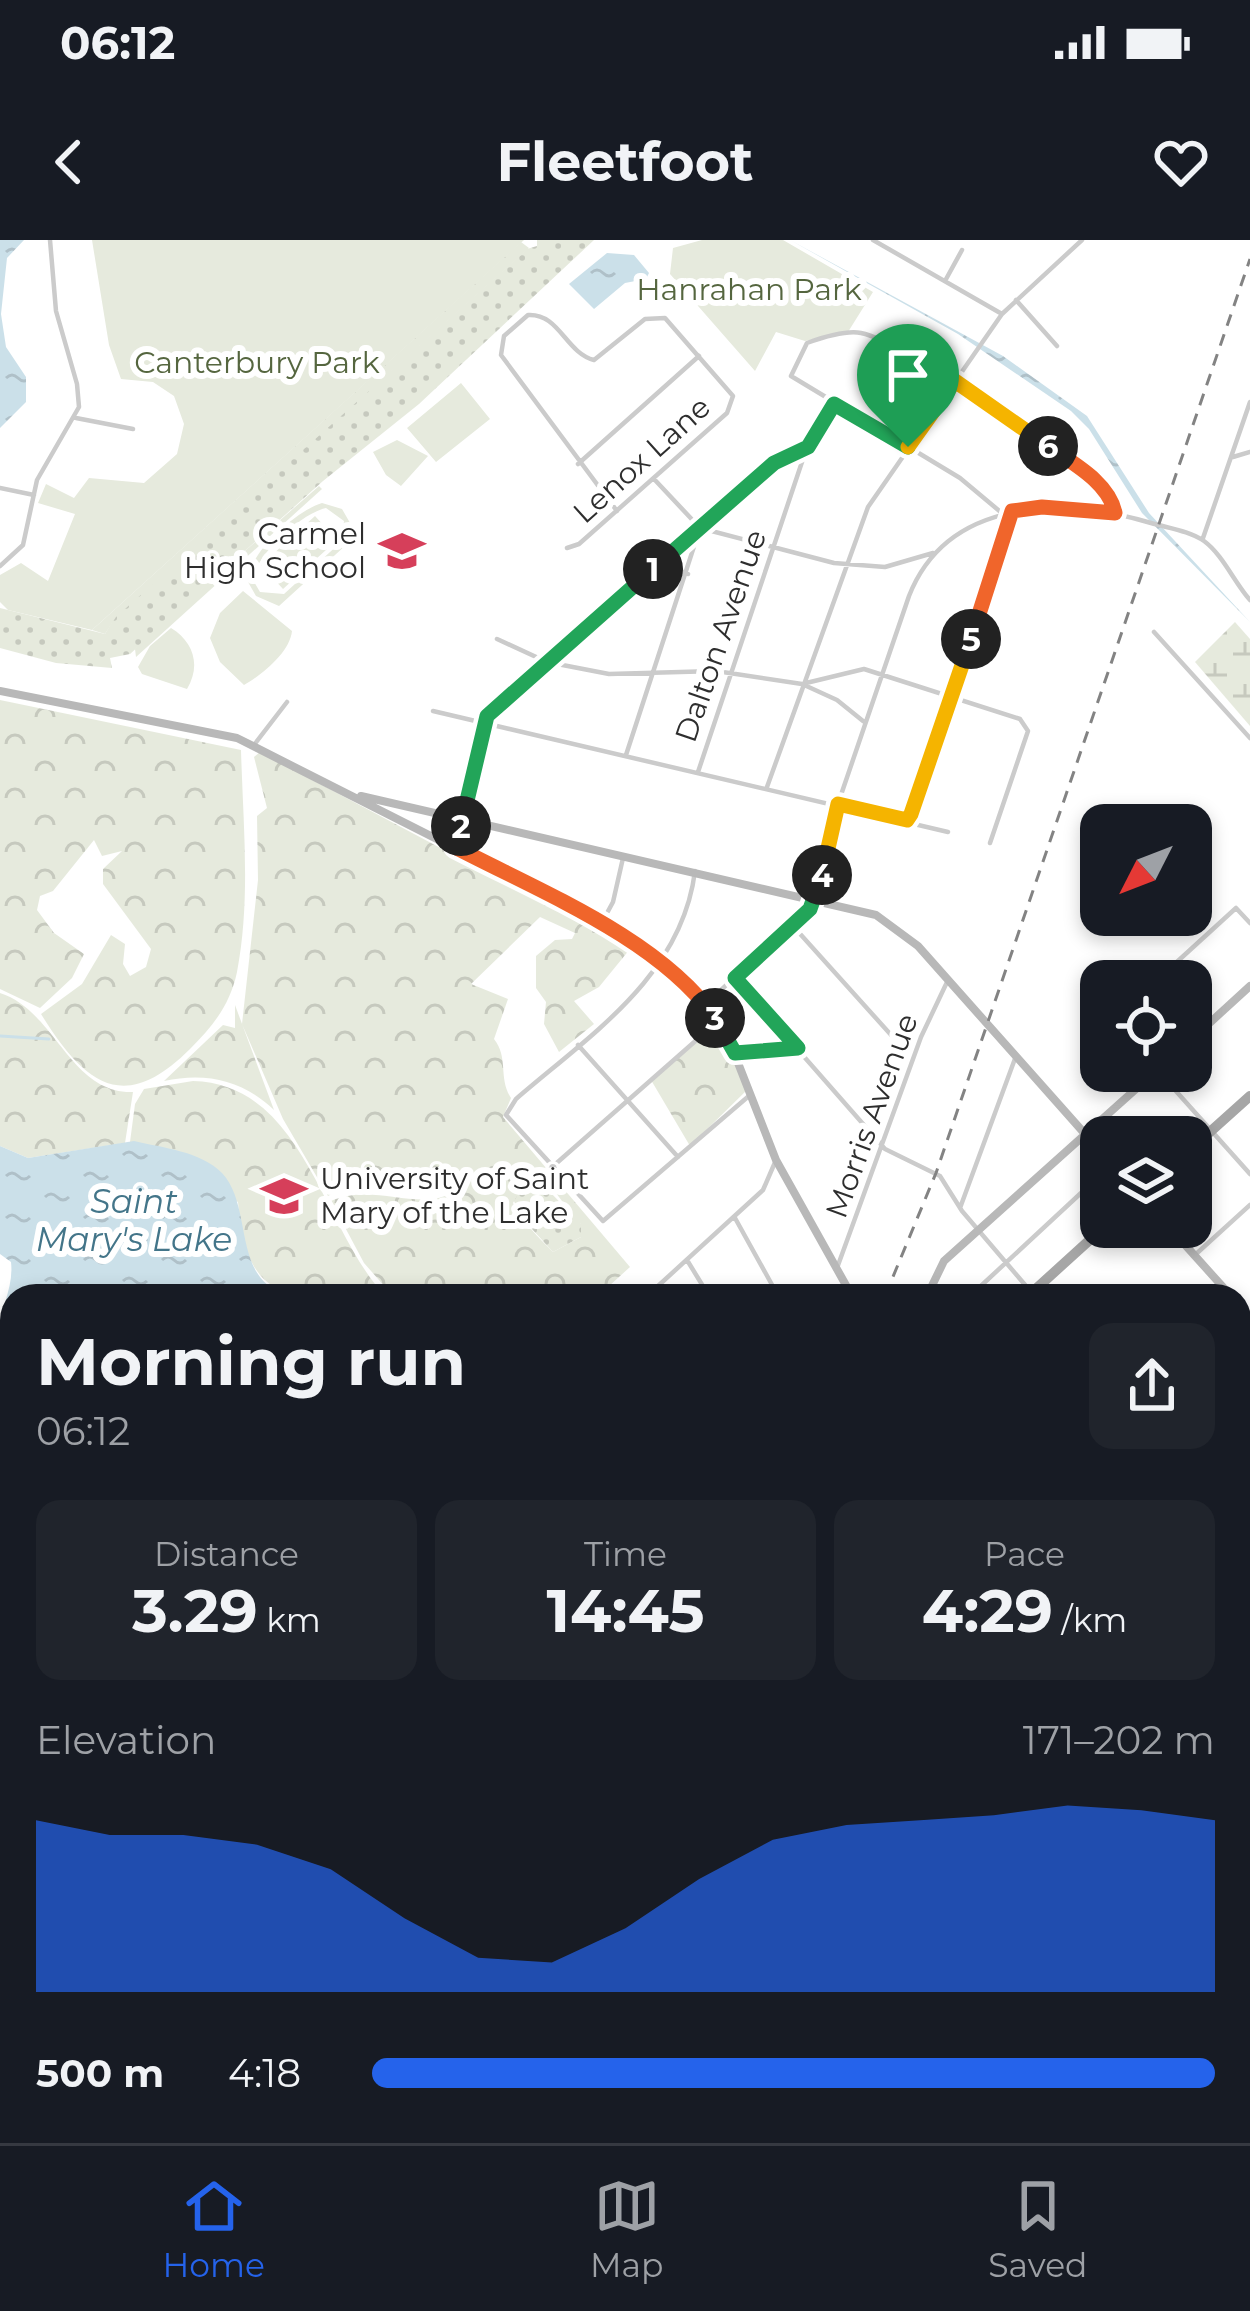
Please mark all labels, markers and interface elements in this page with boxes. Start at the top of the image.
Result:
text: 06:12 [60,15,175,70]
icon: back [36,129,102,195]
text: Fleetfoot [496,129,754,195]
icon: heart [1148,129,1214,195]
park label: Hanrahan Park [636,271,862,308]
pin [857,324,959,447]
icon: arrive [875,342,941,408]
park label: Canterbury Park [134,344,380,381]
street label: Lenox Lane [565,388,718,531]
pin: 6 [1018,416,1078,476]
text: 6 [1037,426,1059,466]
place label: Carmel High School [184,515,366,586]
street label: Dalton Avenue [667,525,774,747]
school or university icon: Carmel High School [377,526,427,576]
pin: 1 [623,539,683,599]
text: 1 [647,549,659,589]
pin: 5 [941,609,1001,669]
text: 5 [961,619,981,659]
pin: 2 [431,796,491,856]
north arrow [1080,804,1212,936]
map controls [1080,804,1212,1248]
text: 2 [451,806,471,846]
pin: 4 [792,845,852,905]
text: 4 [811,855,833,895]
button: locate [1080,960,1212,1092]
pin: 3 [685,988,745,1048]
text: 3 [705,998,725,1038]
street label: Morris Avenue [817,1009,926,1223]
button: layers [1080,1116,1212,1248]
place label: University of Saint Mary of the Lake [320,1160,589,1231]
school or university icon: University of Saint Mary of the Lake [259,1171,309,1221]
water label: Saint Mary's Lake [36,1181,232,1259]
text: Morning run [36,1321,466,1402]
button: share [1089,1323,1215,1449]
text: 06:12 [36,1407,130,1455]
text: Distance [154,1534,299,1574]
text: Time [584,1534,667,1574]
text: Pace [984,1534,1065,1574]
text: 3.29 [132,1574,258,1647]
text: 14:45 [546,1574,705,1647]
text: 4:29 [922,1574,1053,1647]
text: km [258,1600,321,1640]
text: /km [1053,1600,1127,1640]
text: Elevation [36,1716,216,1764]
text: 171–202 m [1023,1716,1215,1764]
text: 500 m [36,2049,164,2097]
text: 4:18 [228,2049,301,2097]
tab: Home [163,2173,265,2285]
tab: Map [590,2173,663,2285]
tab: Saved [988,2173,1087,2285]

